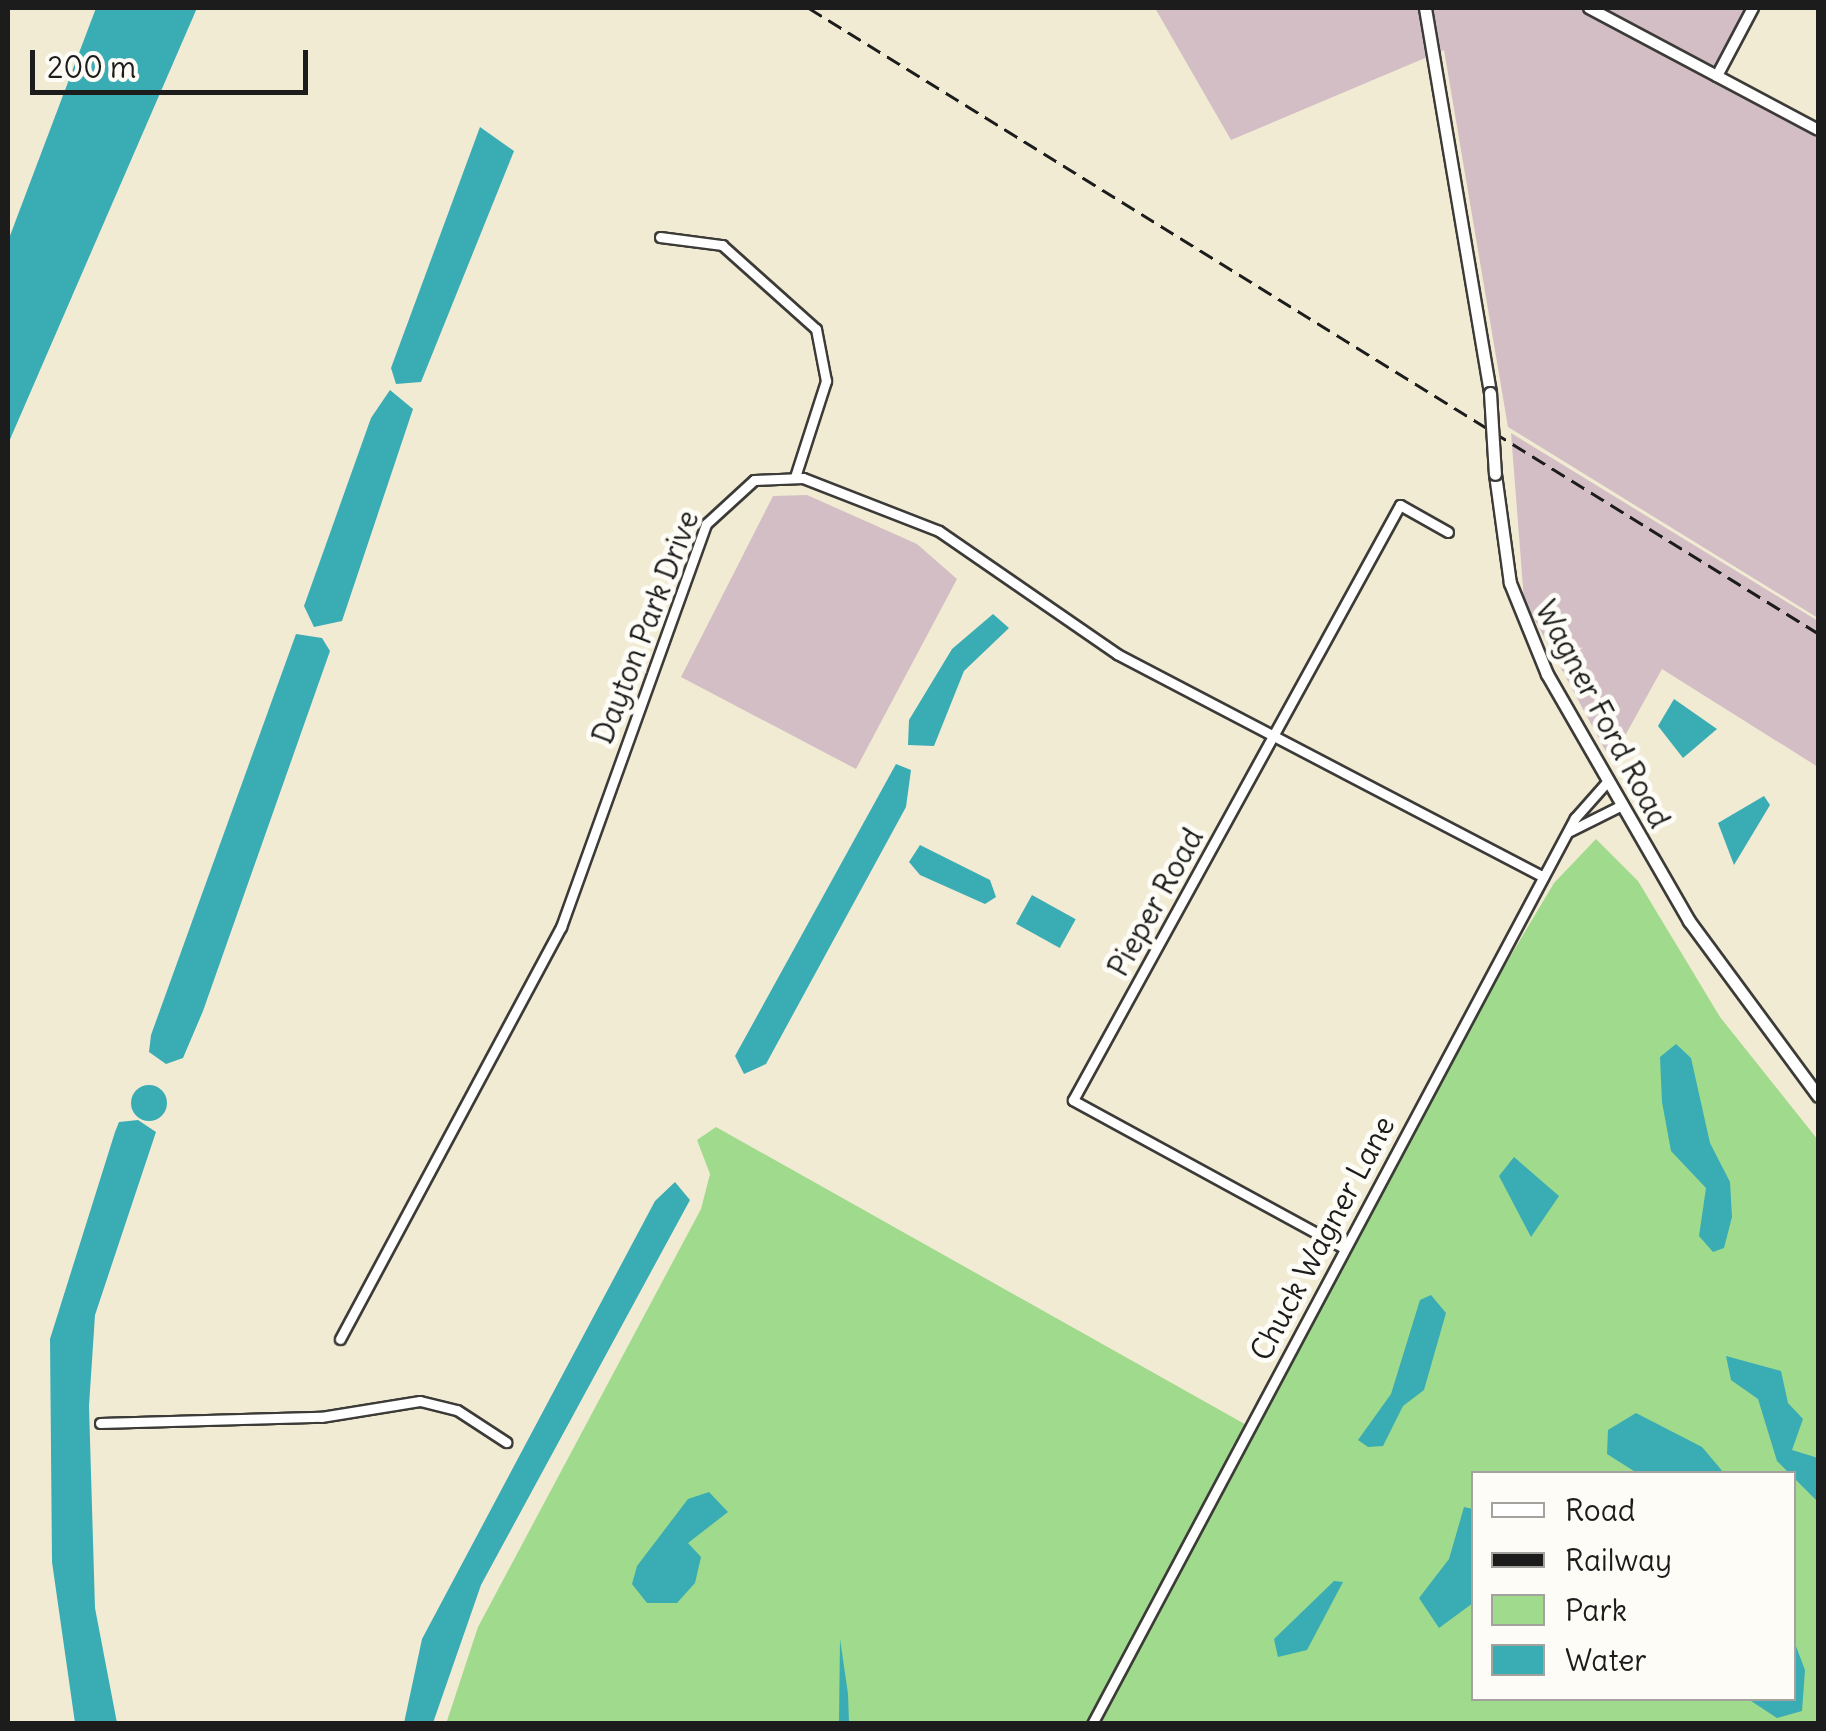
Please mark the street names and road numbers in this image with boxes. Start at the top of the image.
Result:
street label: Dayton Park Drive [584,505,706,749]
street label: Wagner Ford Road [1528,594,1678,834]
street label: Pieper Road [1100,822,1210,982]
street label: Chuck Wagner Lane [1242,1110,1402,1366]

